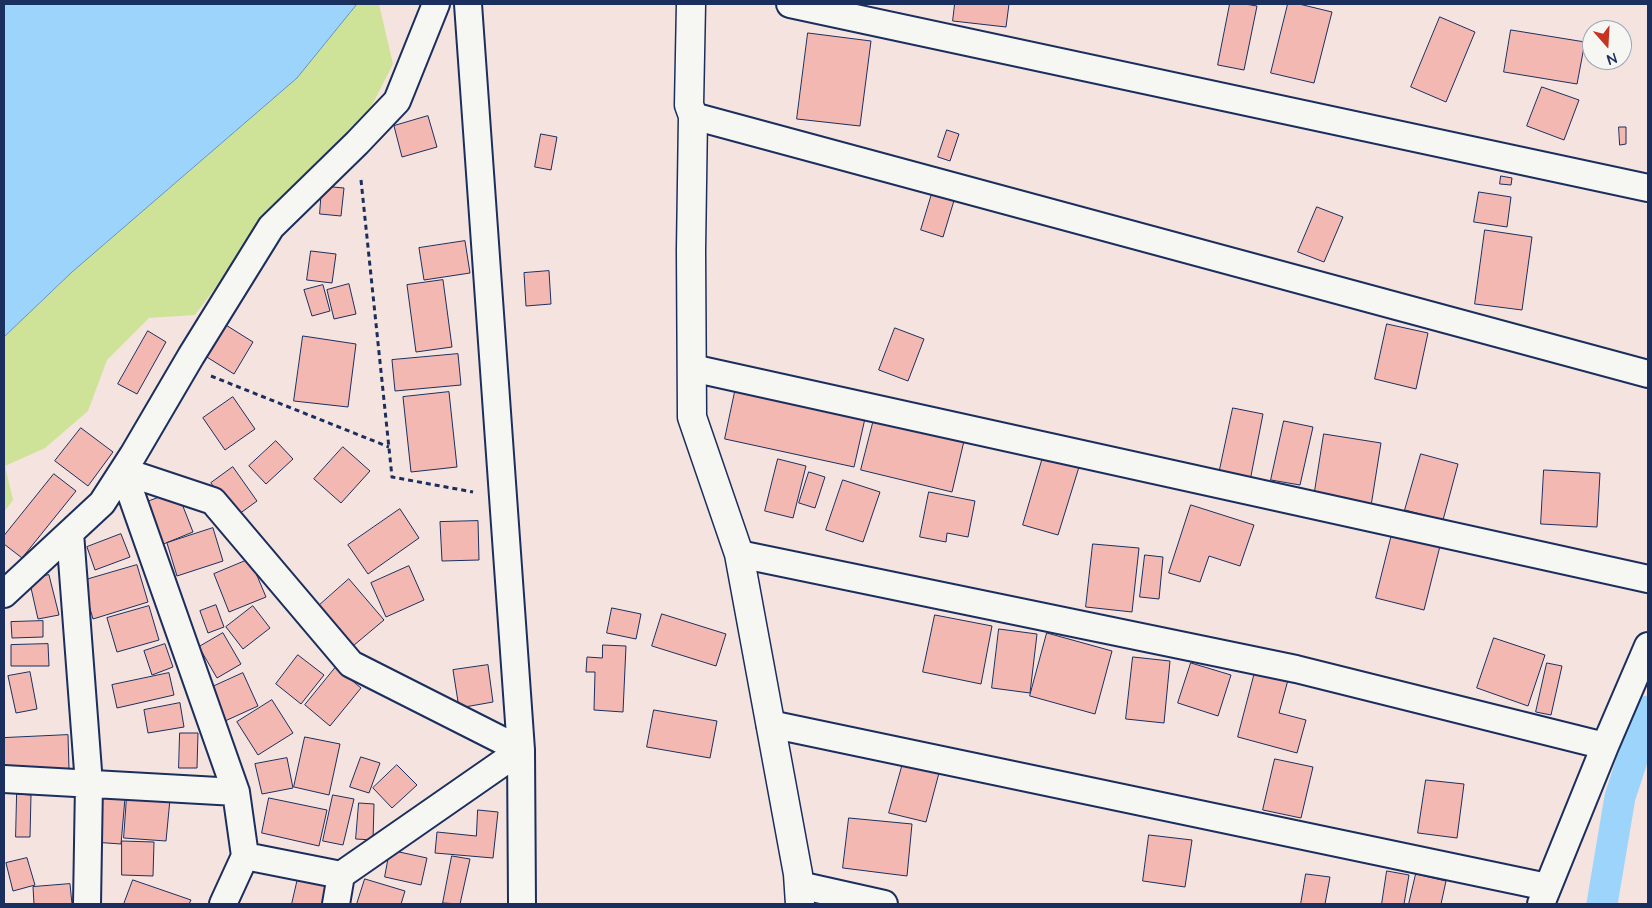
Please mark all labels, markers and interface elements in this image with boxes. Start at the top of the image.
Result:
north arrow [1582,20,1632,70]
text: N [1604,47,1619,69]

